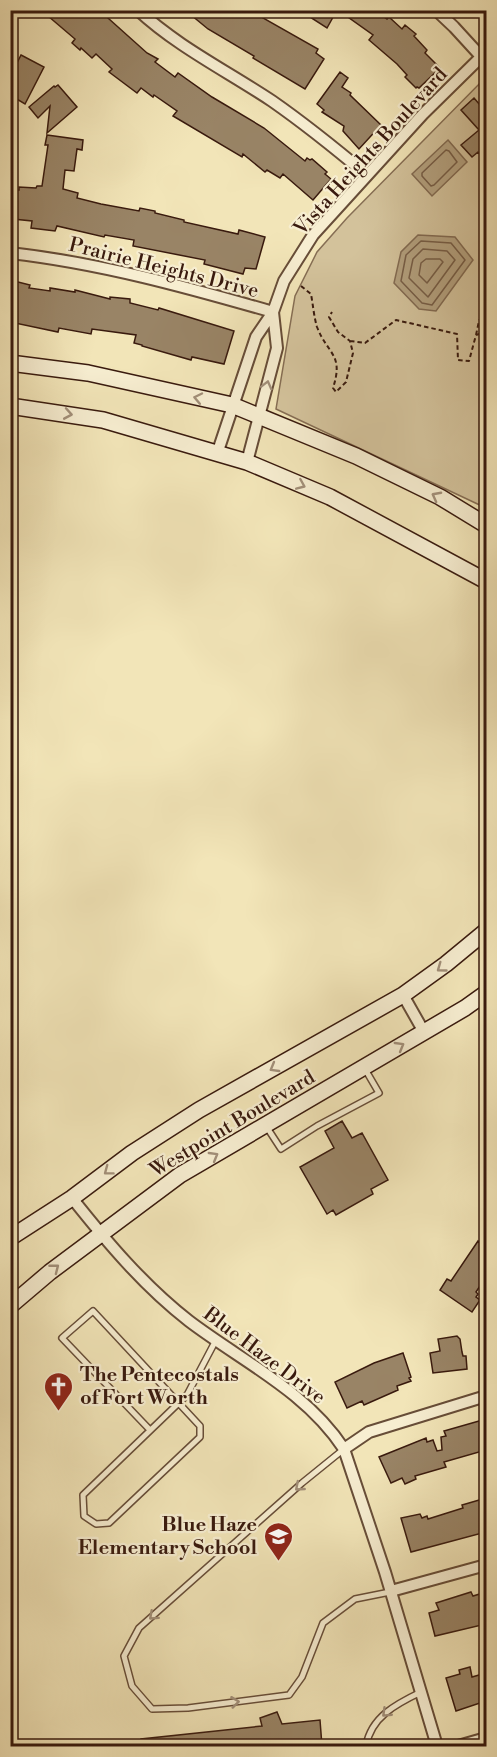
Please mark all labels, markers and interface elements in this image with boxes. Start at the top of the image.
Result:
street label: Vista Heights Boulevard [288,62,454,242]
street label: Prairie Heights Drive [66,233,261,304]
one-way arrow [260,380,273,390]
one-way arrow [194,392,204,405]
one-way arrow [63,407,73,420]
one-way arrow [294,478,305,490]
one-way arrow [432,492,442,503]
one-way arrow [436,961,447,972]
one-way arrow [394,1042,404,1054]
one-way arrow [270,1061,280,1072]
street label: Westpoint Boulevard [145,1065,320,1184]
one-way arrow [208,1151,218,1163]
one-way arrow [104,1163,115,1174]
one-way arrow [48,1265,59,1276]
street label: Blue Haze Drive [197,1302,330,1410]
place label: The Pentecostals of Fort Worth [80,1363,239,1411]
church icon: The Pentecostals of Fort Worth [43,1370,75,1412]
one-way arrow [295,1479,306,1490]
place label: Blue Haze Elementary School [78,1513,257,1561]
school or university icon: Blue Haze Elementary School [262,1520,294,1562]
one-way arrow [149,1609,160,1620]
one-way arrow [231,1696,240,1708]
one-way arrow [383,1705,394,1716]

